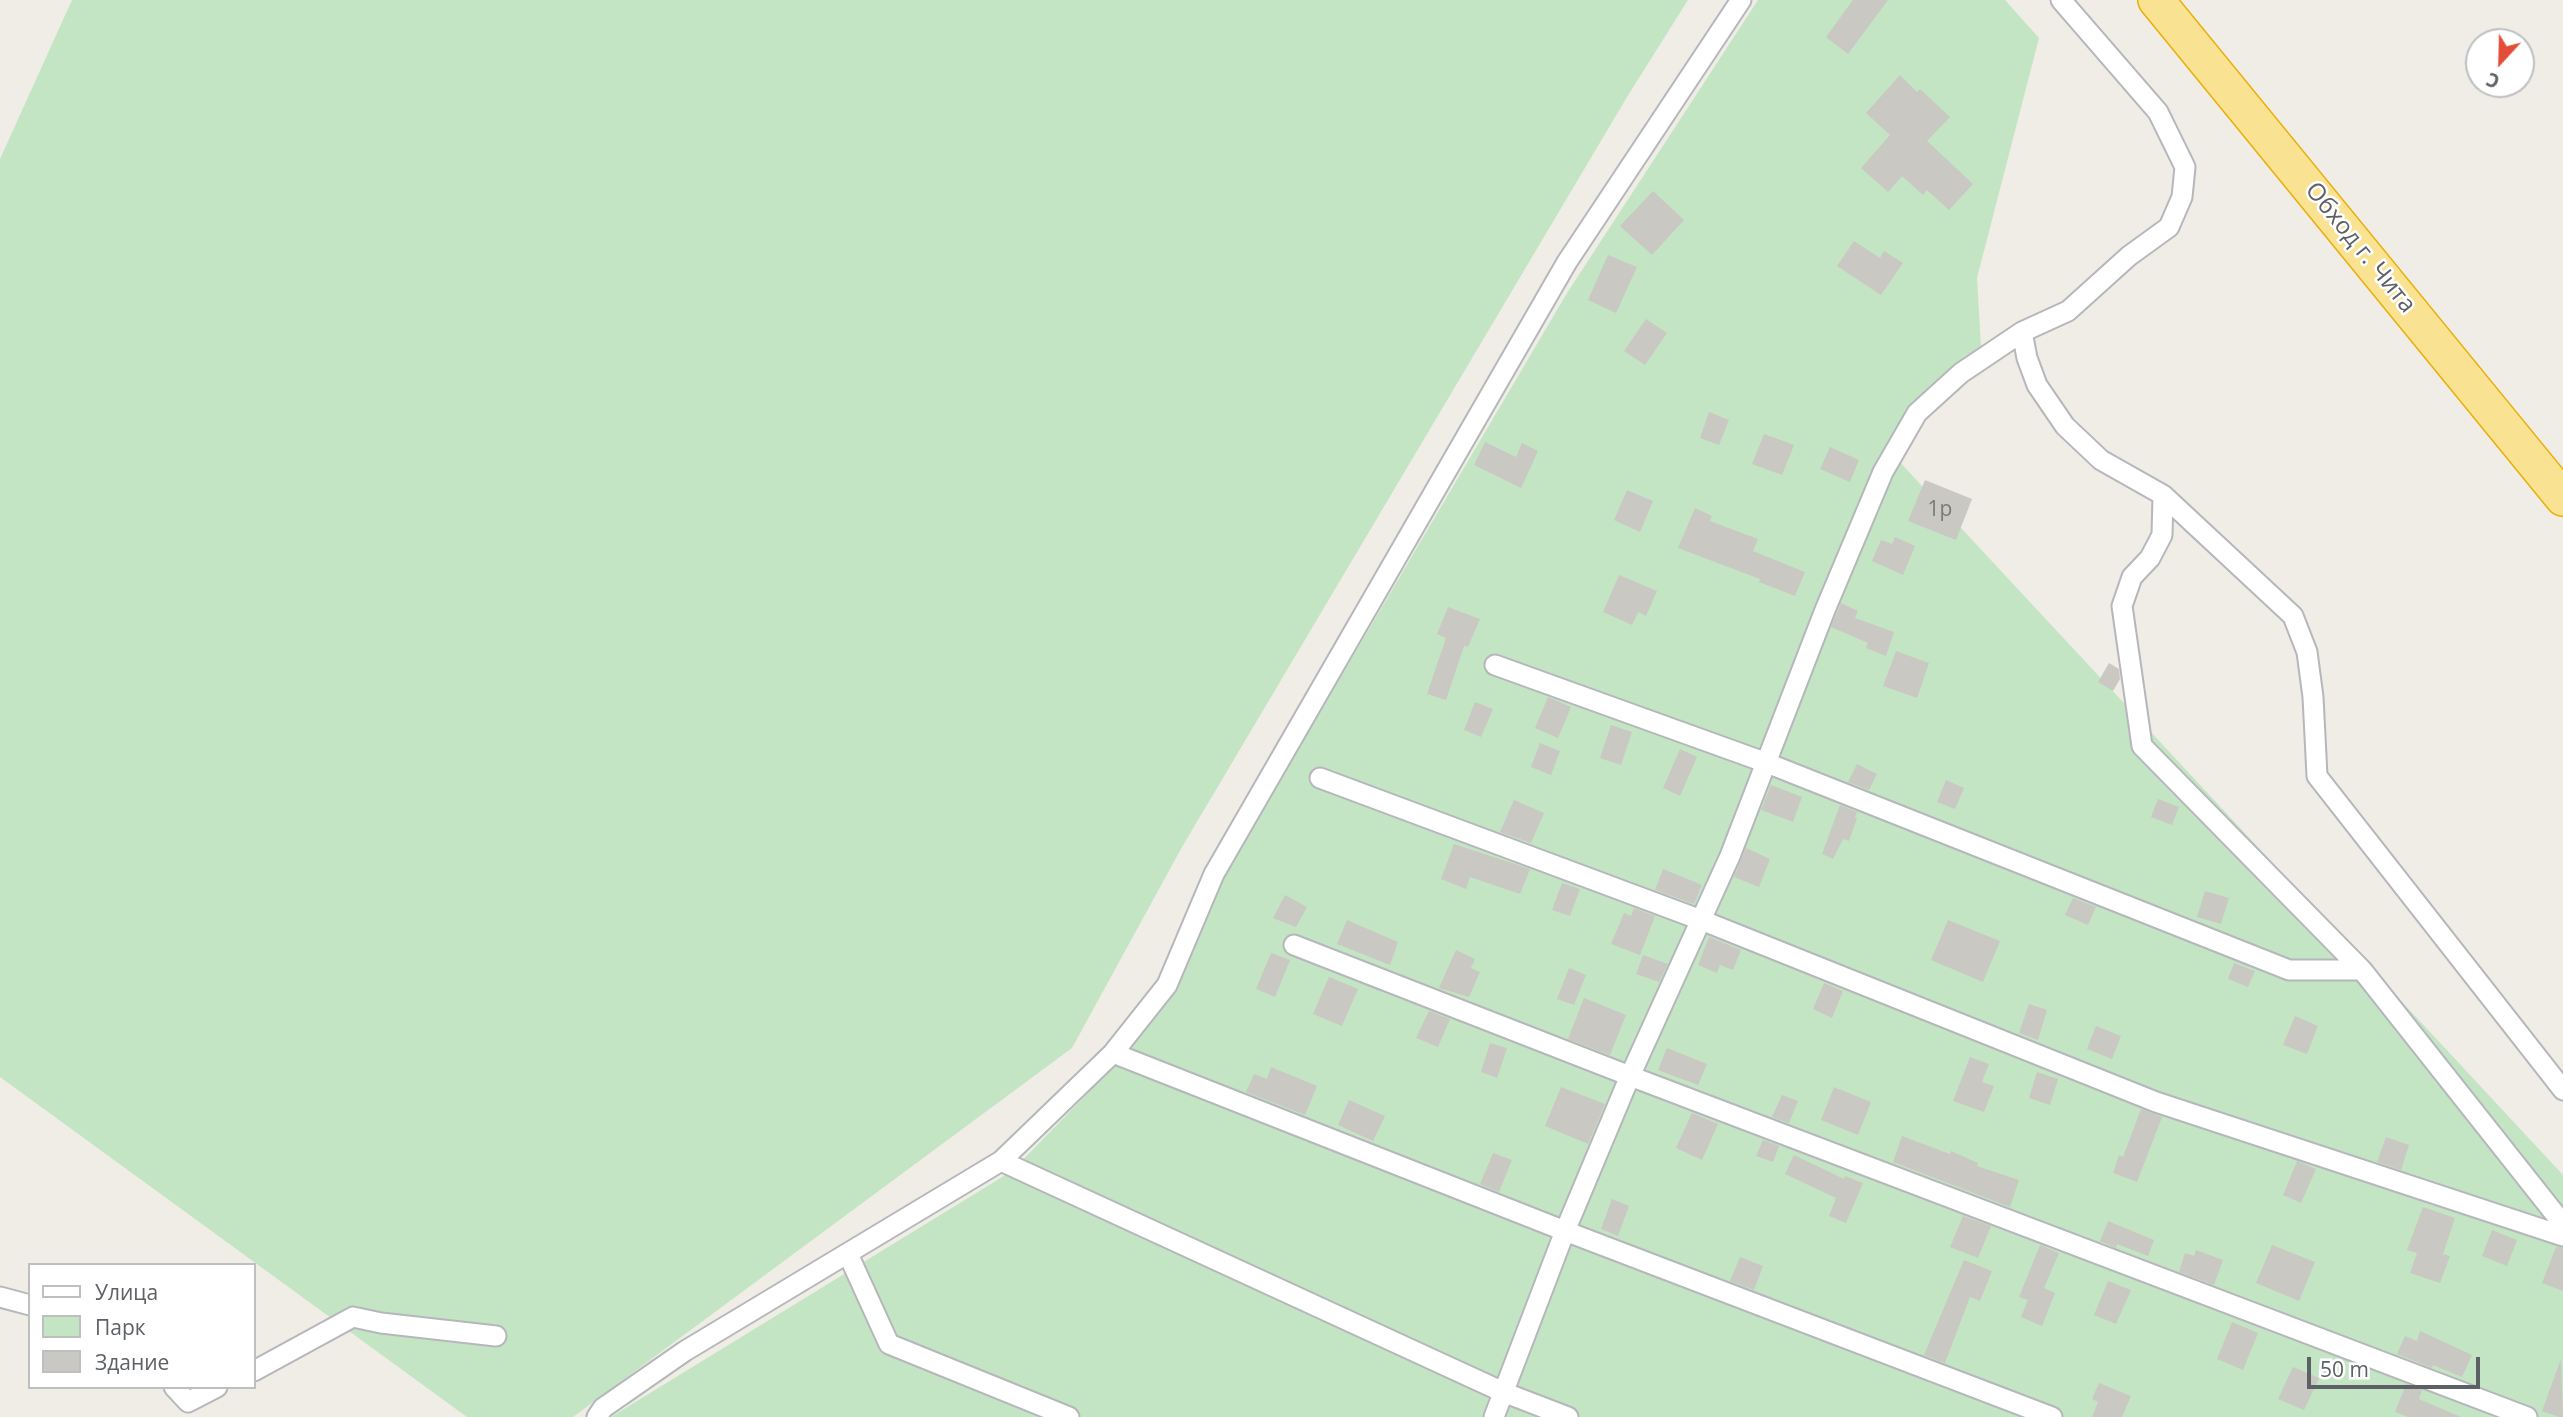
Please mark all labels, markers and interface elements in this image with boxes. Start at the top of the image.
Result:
north arrow [2465,28,2535,98]
text: С [2482,66,2503,95]
street label: Обход г. Чита [2299,177,2421,319]
house number: 1р [1928,497,1952,523]
legend [28,1263,256,1389]
text: Улица [95,1278,158,1306]
text: Парк [95,1313,146,1341]
scale bar [2311,1344,2484,1388]
text: Здание [95,1348,169,1376]
text: 50 m [2320,1355,2369,1383]

